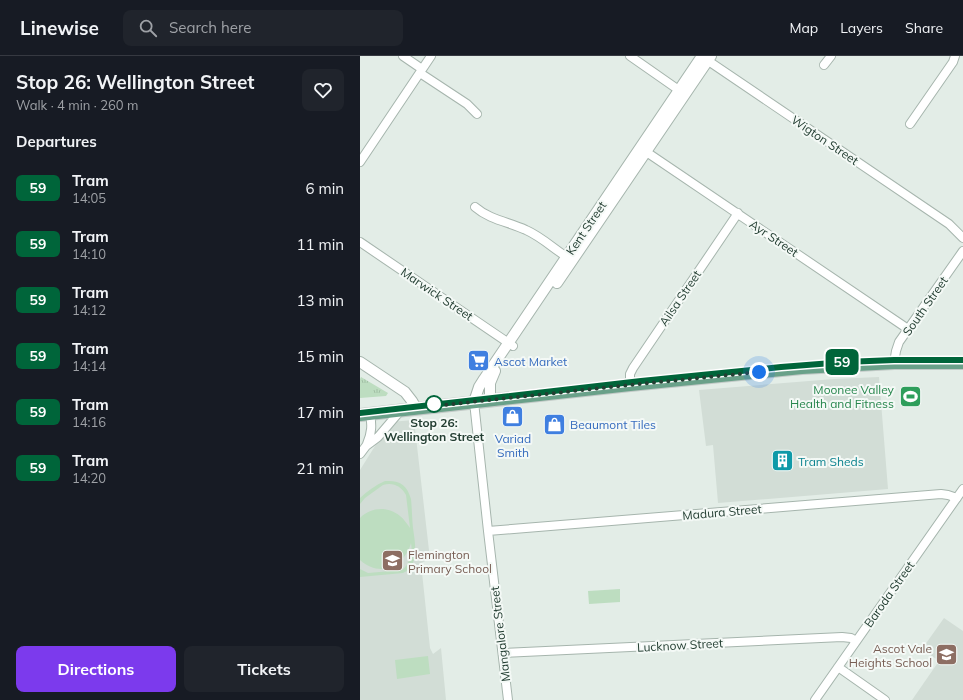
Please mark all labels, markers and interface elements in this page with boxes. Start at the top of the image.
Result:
search box [123,10,403,46]
text: Linewise [20,16,99,40]
icon: search [137,17,159,39]
text: Search here [169,18,251,37]
text: Map [789,19,818,37]
text: Layers [840,19,883,37]
text: Share [905,19,943,37]
button: heart [302,69,344,111]
text: Stop 26: Wellington Street [16,70,255,94]
text: Walk · 4 min · 260 m [16,97,138,113]
street label: Wigton Street [789,112,861,168]
text: Departures [16,132,97,151]
text: Tram [72,171,109,190]
text: 59 [30,179,46,197]
text: 6 min [306,179,344,198]
text: 14:05 [72,190,106,206]
street label: Kent Street [563,198,609,258]
street label: Ayr Street [747,216,801,260]
text: Tram [72,227,109,246]
text: 59 [30,235,46,253]
text: 11 min [297,235,344,254]
text: 14:10 [72,246,106,262]
street label: Marwick Street [398,264,476,324]
street label: Ailsa Street [656,267,704,329]
street label: South Street [899,274,951,338]
text: Tram [72,283,109,302]
text: 59 [30,291,46,309]
text: 13 min [297,291,344,310]
text: 14:12 [72,302,106,318]
text: Tram [72,339,109,358]
text: 59 [30,347,46,365]
text: 15 min [297,347,344,366]
supermarket icon: Ascot Market [465,348,491,374]
line badge: 59 [824,349,860,375]
text: 59 [834,353,850,371]
place label: Ascot Market [494,354,567,369]
text: 14:14 [72,358,106,374]
your location [749,362,769,382]
place label: Moonee Valley Health and Fitness [790,382,895,411]
sports icon: Moonee Valley Health and Fitness [897,383,923,409]
text: Tram [72,395,109,414]
marker: Stop 26: Wellington Street [425,395,443,413]
text: 59 [30,403,46,421]
text: 17 min [297,403,344,422]
shop icon: Variad Smith [500,404,526,430]
shop icon: Beaumont Tiles [542,411,568,437]
text: 14:16 [72,414,106,430]
place label: Stop 26: Wellington Street [384,415,484,444]
place label: Beaumont Tiles [570,417,656,432]
place label: Variad Smith [495,431,531,460]
building icon: Tram Sheds [770,448,796,474]
text: Tram [72,451,109,470]
place label: Tram Sheds [798,454,864,469]
text: 59 [30,459,46,477]
text: 21 min [297,459,344,478]
text: 14:20 [72,470,106,486]
street label: Madura Street [682,501,762,523]
place label: Flemington Primary School [408,547,492,576]
school or university icon: Flemington Primary School [380,548,406,574]
street label: Baroda Street [861,558,917,630]
street label: Mangalore Street [487,586,513,682]
street label: Lucknow Street [637,635,723,655]
place label: Ascot Vale Heights School [849,641,932,670]
school or university icon: Ascot Vale Heights School [934,642,960,668]
button: Directions [16,646,176,692]
button: Tickets [184,646,344,692]

